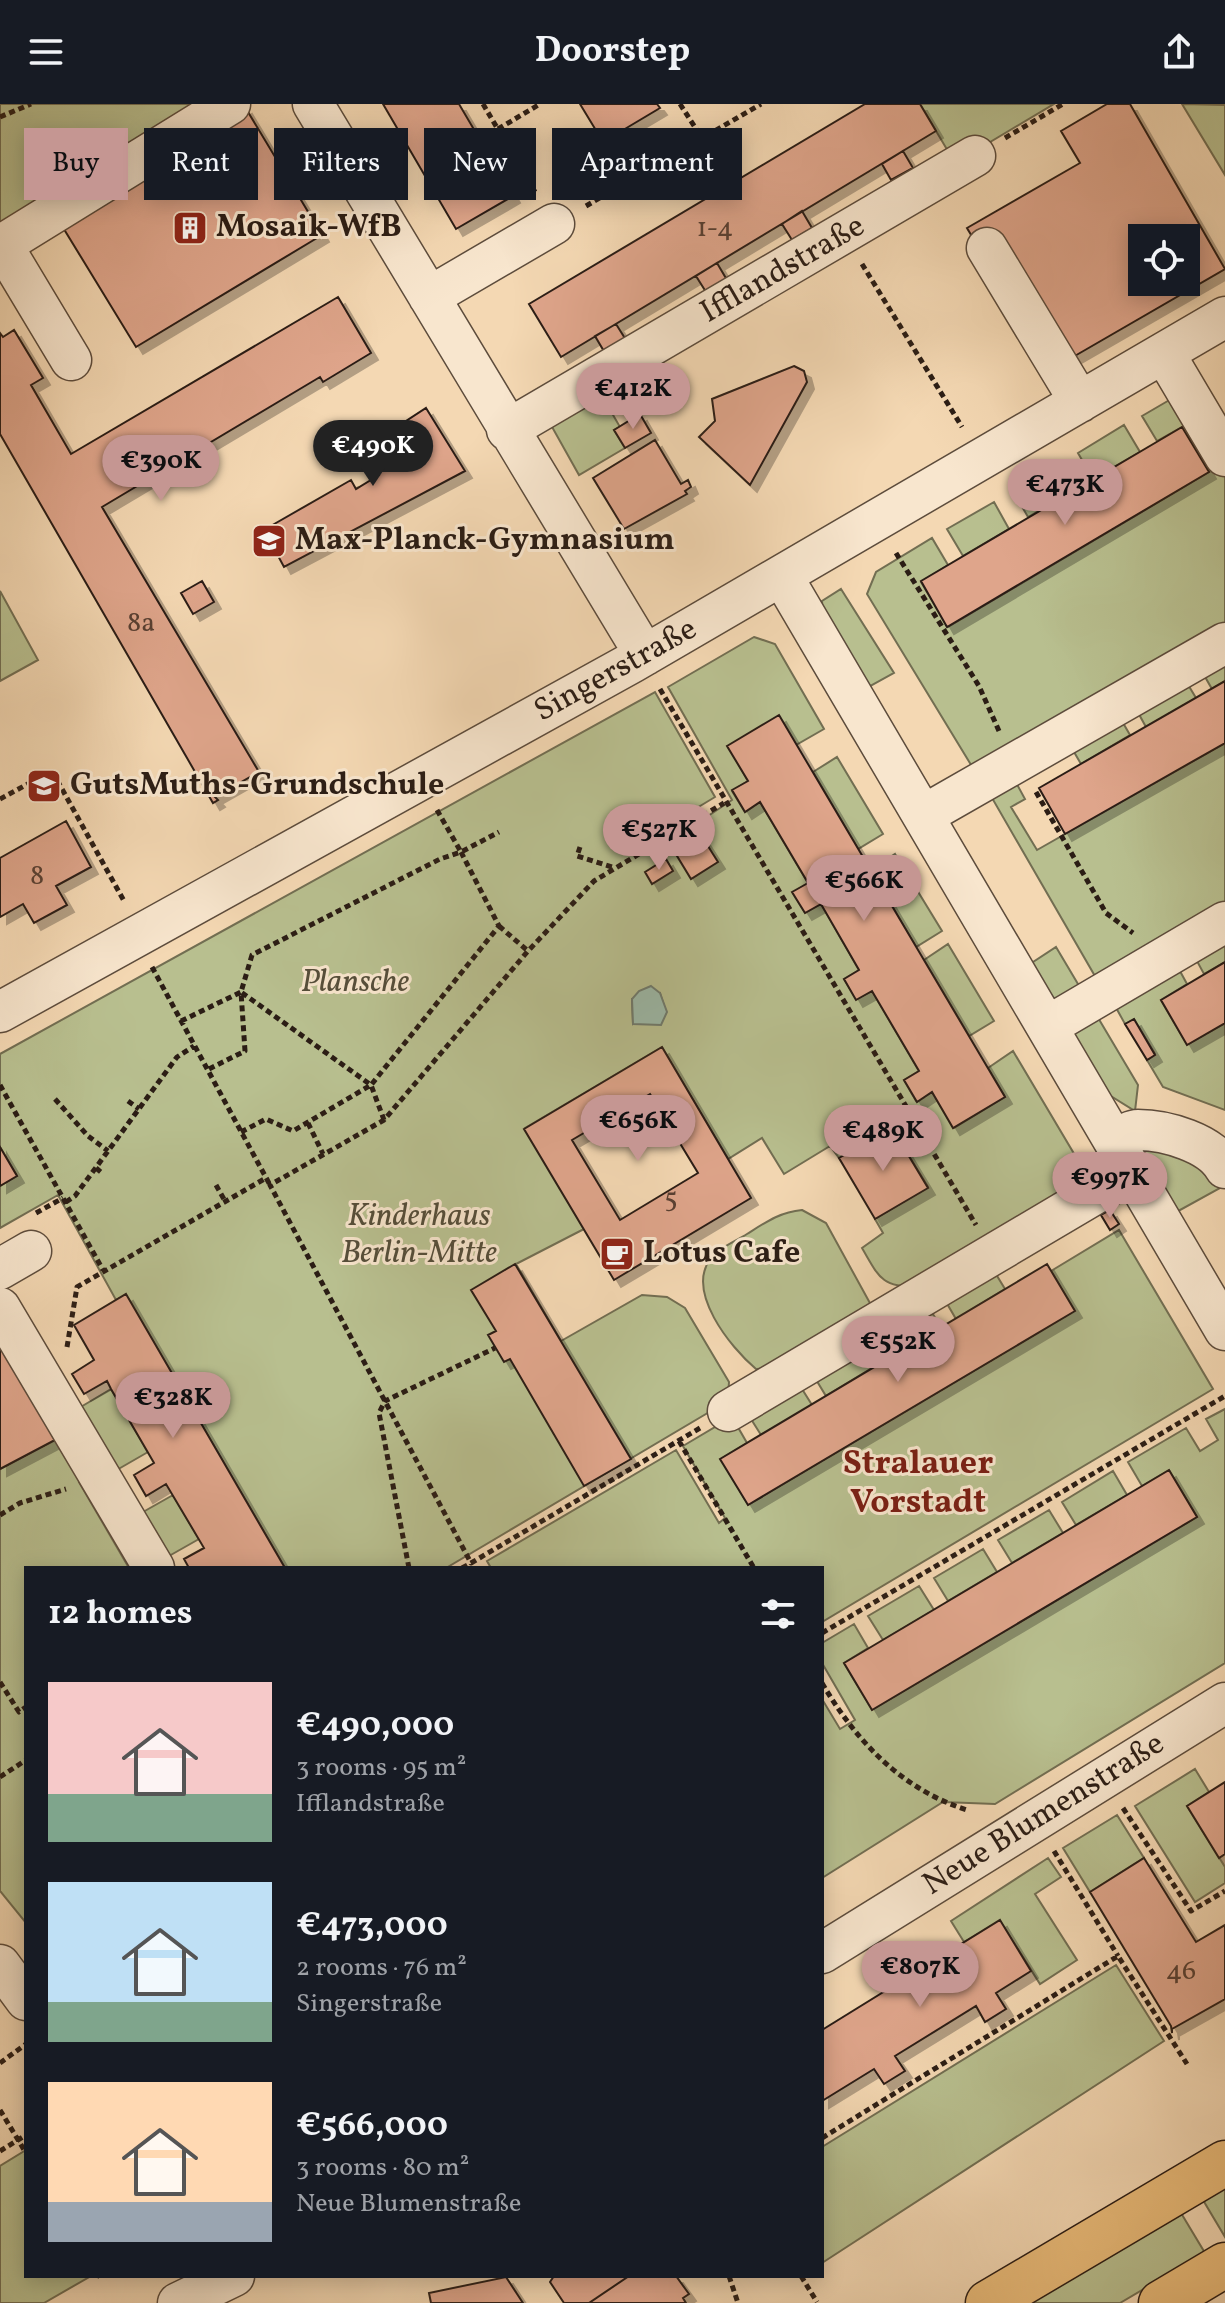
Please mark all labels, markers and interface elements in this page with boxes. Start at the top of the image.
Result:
text: Doorstep [535,27,690,77]
icon: menu [24,30,68,74]
icon: share [1157,30,1201,74]
chip: Buy [24,128,128,200]
chip: Rent [144,128,258,200]
chip: Filters [274,128,408,200]
chip: New [424,128,536,200]
chip: Apartment [552,128,742,200]
street label: Ifflandstraße [693,205,873,335]
place label: Mosaik-WfB [216,206,402,250]
building icon: Mosaik-WfB [171,209,209,247]
house number: 1-4 [696,209,734,248]
map controls [1128,224,1200,296]
button: locate [1128,224,1200,296]
pin: €412K [577,363,689,431]
text: €412K [594,371,672,407]
pin: €490K [317,420,429,488]
text: €490K [331,428,415,464]
pin: €390K [105,435,217,503]
text: €390K [120,443,202,479]
pin: €473K [1009,459,1121,527]
text: €473K [1026,467,1104,503]
place label: Max-Planck-Gymnasium [295,519,675,563]
school or university icon: Max-Planck-Gymnasium [250,522,288,560]
house number: 8a [127,604,155,643]
street label: Singerstraße [527,608,705,734]
place label: GutsMuths-Grundschule [70,764,444,808]
school or university icon: GutsMuths-Grundschule [25,767,63,805]
pin: €527K [603,804,715,872]
text: €527K [621,812,697,848]
pin: €566K [808,855,920,923]
house number: 8 [30,857,44,896]
text: €566K [824,863,904,899]
park label: Plansche [301,961,409,1005]
pin: €656K [582,1095,694,1163]
text: €656K [598,1103,678,1139]
pin: €489K [827,1105,939,1173]
text: €489K [842,1113,924,1149]
pin: €997K [1054,1152,1166,1220]
text: €997K [1070,1160,1150,1196]
house number: 5 [664,1180,678,1219]
park label: Kinderhaus Berlin-Mitte [341,1195,497,1276]
place label: Lotus Cafe [643,1232,800,1276]
cafe icon: Lotus Cafe [598,1235,636,1273]
pin: €552K [842,1316,954,1384]
text: €552K [860,1324,936,1360]
pin: €328K [117,1372,229,1440]
text: €328K [134,1380,212,1416]
district label: Stralauer Vorstadt [843,1441,993,1527]
text: 12 homes [48,1591,192,1638]
icon: filters [756,1592,800,1636]
text: €490,000 [296,1703,454,1750]
icon: home [112,1714,208,1810]
street label: Neue Blumenstraße [915,1723,1173,1907]
text: 3 rooms · 95 m² [296,1750,466,1786]
text: Ifflandstraße [296,1786,445,1822]
text: €473,000 [296,1903,448,1950]
icon: home [112,1914,208,2010]
pin: €807K [864,1941,976,2009]
text: €807K [880,1949,960,1985]
text: 2 rooms · 76 m² [296,1950,467,1986]
house number: 46 [1166,1952,1196,1991]
text: Singerstraße [296,1986,442,2022]
text: €566,000 [296,2103,448,2150]
icon: home [112,2114,208,2210]
text: 3 rooms · 80 m² [296,2150,469,2186]
text: Neue Blumenstraße [296,2186,521,2222]

